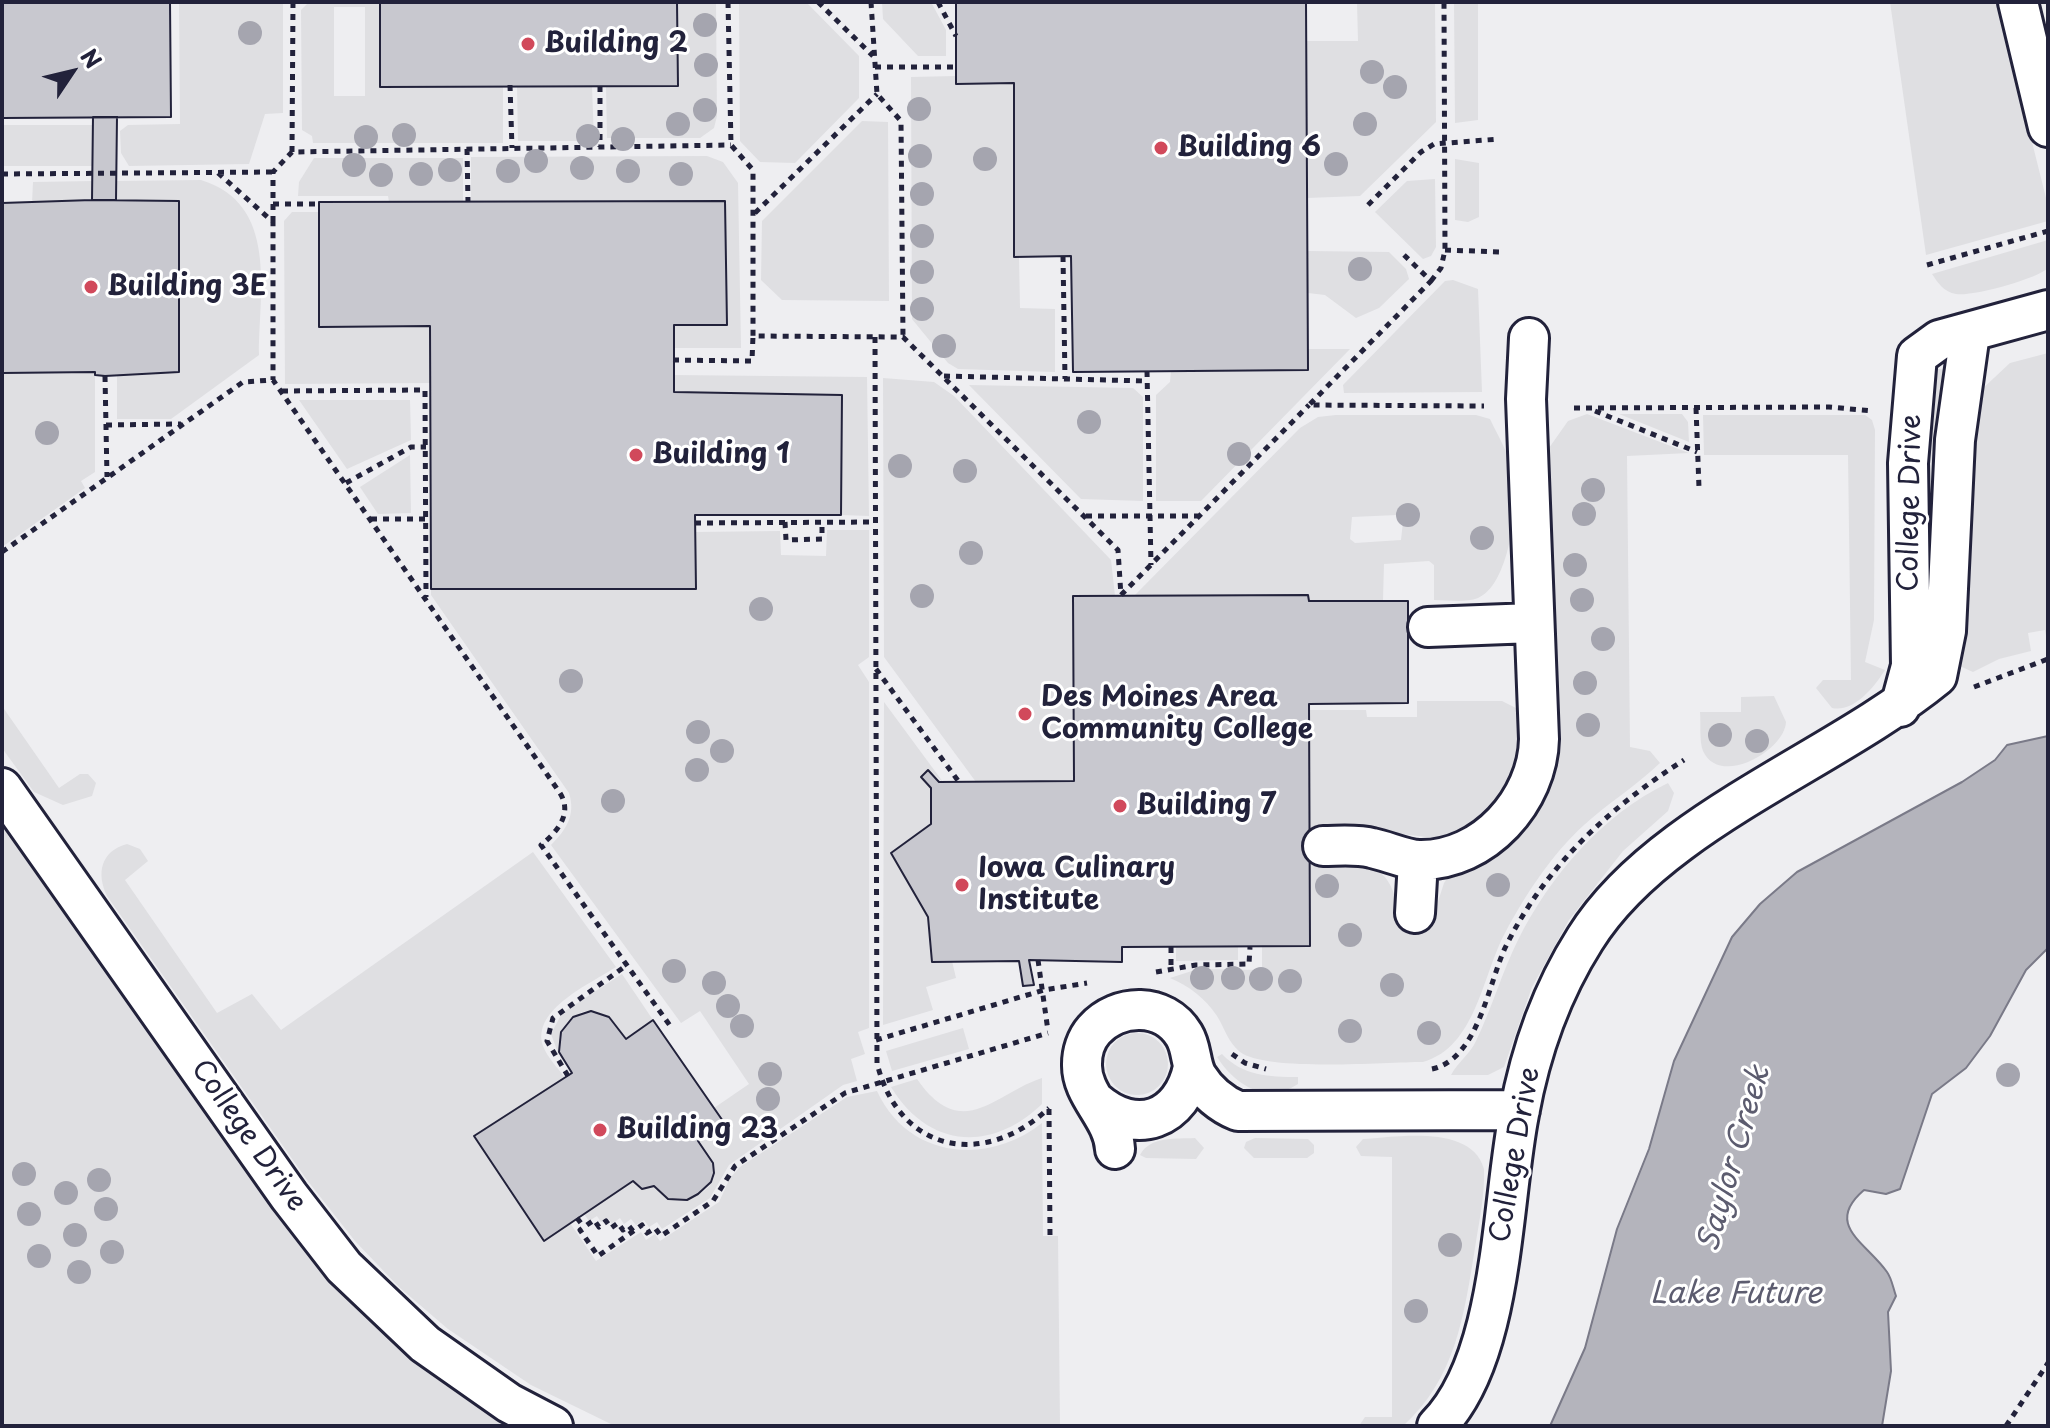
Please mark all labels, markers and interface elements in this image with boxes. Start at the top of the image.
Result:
place label: Building 2 [544,27,688,61]
north arrow [32,32,112,112]
marker: Building 2 [519,35,537,53]
text: N [74,41,111,75]
place label: Building 6 [1177,131,1321,165]
marker: Building 6 [1152,139,1170,157]
place label: Building 3E [107,270,267,304]
marker: Building 3E [82,278,100,296]
street label: College Drive [1893,414,1929,592]
place label: Building 1 [652,438,790,472]
marker: Building 1 [627,446,645,464]
place label: Des Moines Area Community College [1041,681,1313,747]
marker: Des Moines Area Community College [1016,705,1034,723]
place label: Building 7 [1136,789,1276,823]
marker: Building 7 [1111,797,1129,815]
place label: Iowa Culinary Institute [978,852,1175,918]
marker: Iowa Culinary Institute [953,876,971,894]
street label: College Drive [183,1054,313,1218]
water label: Saylor Creek [1691,1062,1779,1256]
street label: College Drive [1484,1065,1548,1245]
place label: Building 23 [616,1113,778,1147]
marker: Building 23 [591,1121,609,1139]
water label: Lake Future [1650,1277,1822,1313]

